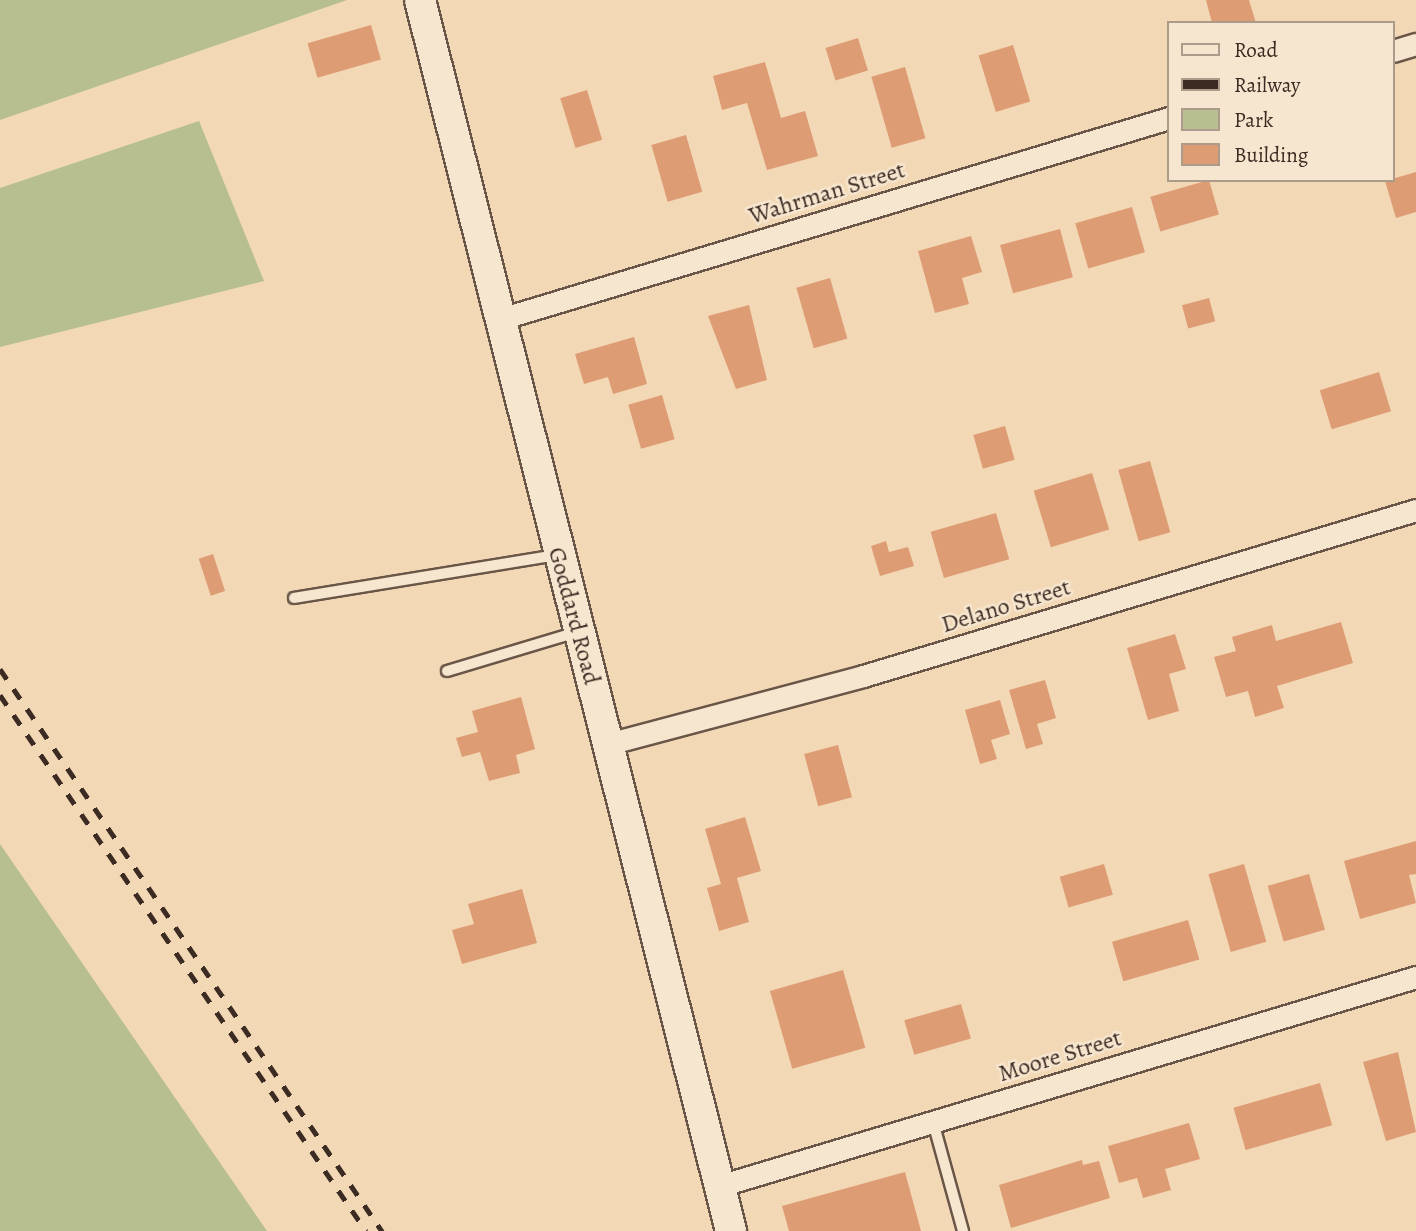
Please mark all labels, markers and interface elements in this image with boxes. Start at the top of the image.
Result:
legend [1168,21,1395,182]
text: Road [1234,36,1278,64]
text: Railway [1234,71,1300,99]
text: Park [1234,106,1273,134]
text: Building [1234,141,1308,169]
street label: Wahrman Street [745,156,909,230]
street label: Goddard Road [542,544,606,688]
street label: Delano Street [938,573,1074,639]
street label: Moore Street [995,1024,1125,1088]

